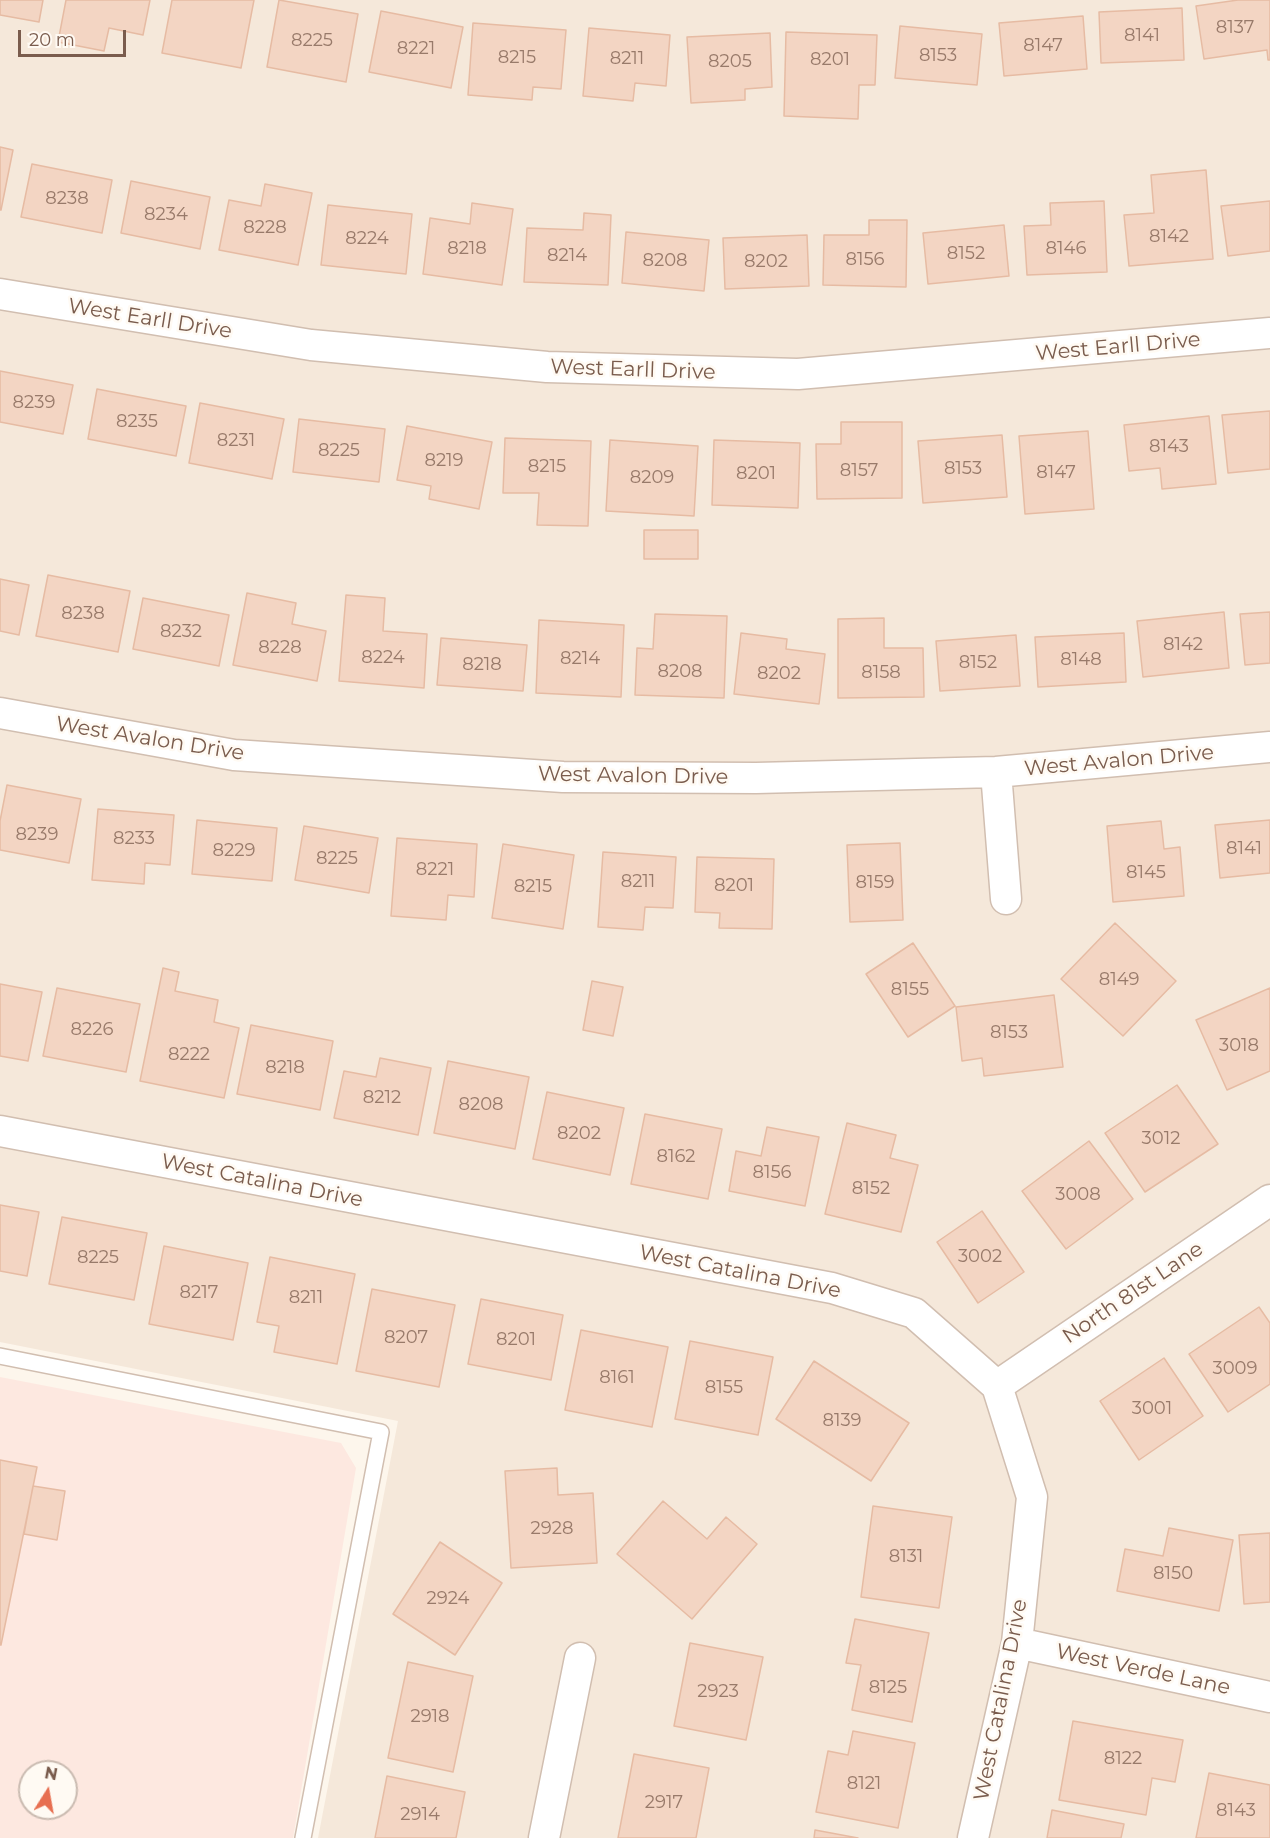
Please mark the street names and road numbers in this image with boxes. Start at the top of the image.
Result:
street label: West Earll Drive [66,294,234,344]
street label: West Earll Drive [1034,327,1202,367]
street label: West Earll Drive [550,355,716,385]
street label: West Avalon Drive [54,712,246,766]
street label: West Avalon Drive [1023,740,1215,782]
street label: West Avalon Drive [538,762,728,790]
street label: West Catalina Drive [159,1149,365,1213]
street label: North 81st Lane [1058,1237,1208,1349]
street label: West Catalina Drive [637,1240,843,1304]
street label: West Catalina Drive [969,1597,1033,1803]
street label: West Verde Lane [1054,1639,1232,1701]

